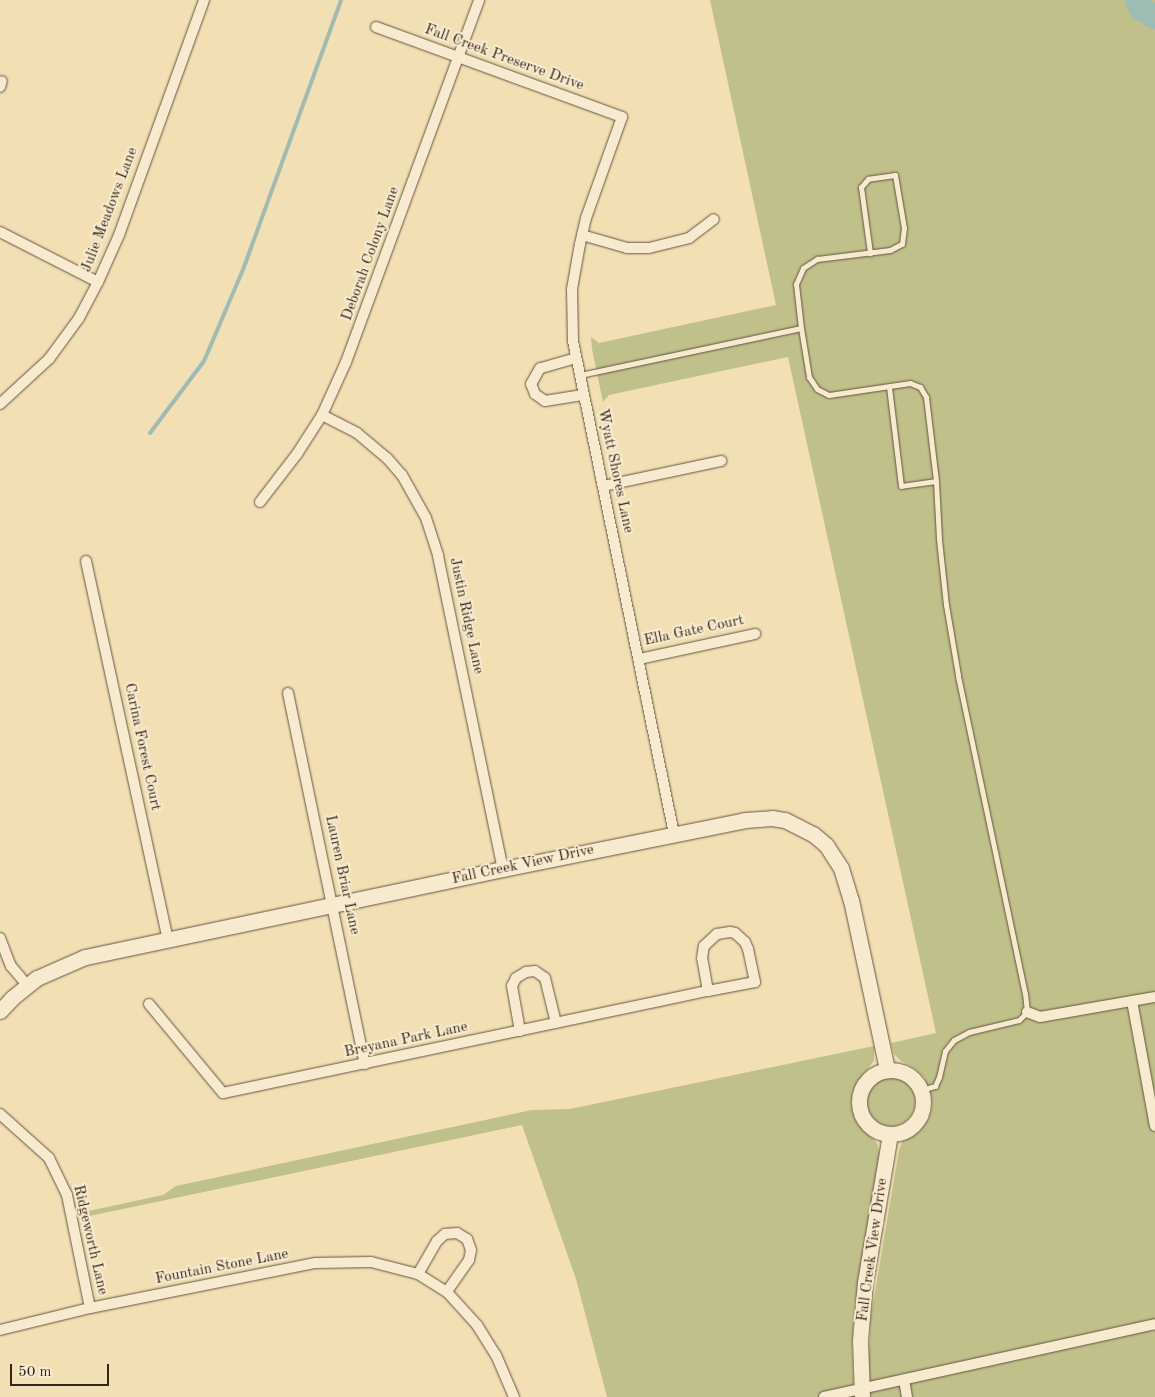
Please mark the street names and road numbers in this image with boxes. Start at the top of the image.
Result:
street label: Fall Creek Preserve Drive [422,21,586,95]
street label: Julie Meadows Lane [78,145,142,275]
street label: Deborah Colony Lane [338,185,404,323]
street label: Wyatt Shores Lane [593,407,637,535]
street label: Justin Ridge Lane [445,556,487,676]
street label: Ella Gate Court [642,612,746,650]
street label: Carina Forest Court [120,682,164,812]
street label: Lauren Briar Lane [321,814,363,936]
street label: Fall Creek View Drive [450,841,596,889]
street label: Breyana Park Lane [343,1018,469,1062]
street label: Fall Creek View Drive [854,1177,892,1323]
street label: Ridgeworth Lane [69,1183,111,1297]
street label: Fountain Stone Lane [154,1245,290,1289]

